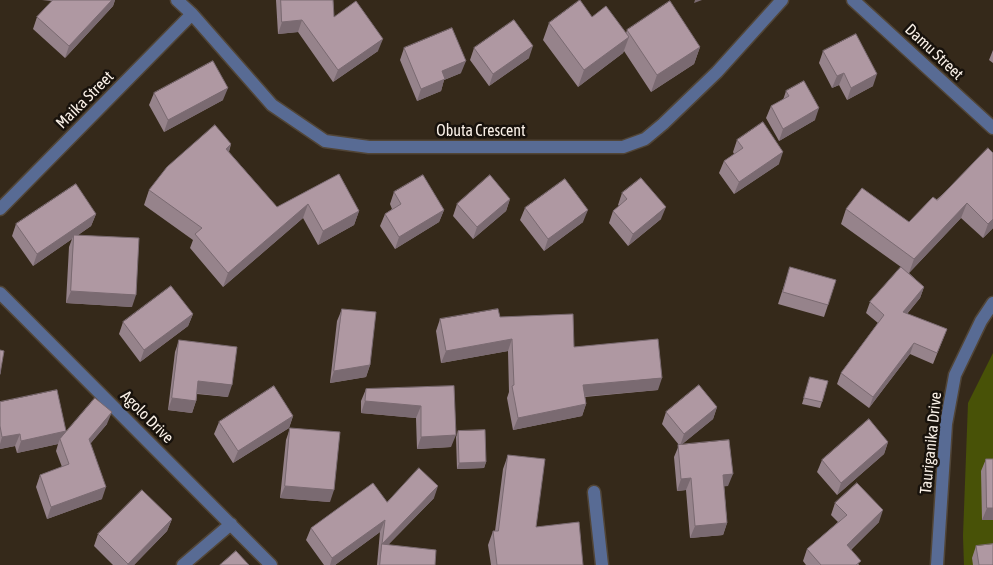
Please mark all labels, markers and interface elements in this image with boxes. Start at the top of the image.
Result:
street label: Damu Street [901,20,967,84]
street label: Maika Street [52,67,118,133]
street label: Obuta Crescent [436,121,526,141]
street label: Agolo Drive [117,387,177,447]
street label: Tauriganika Drive [916,391,946,495]

